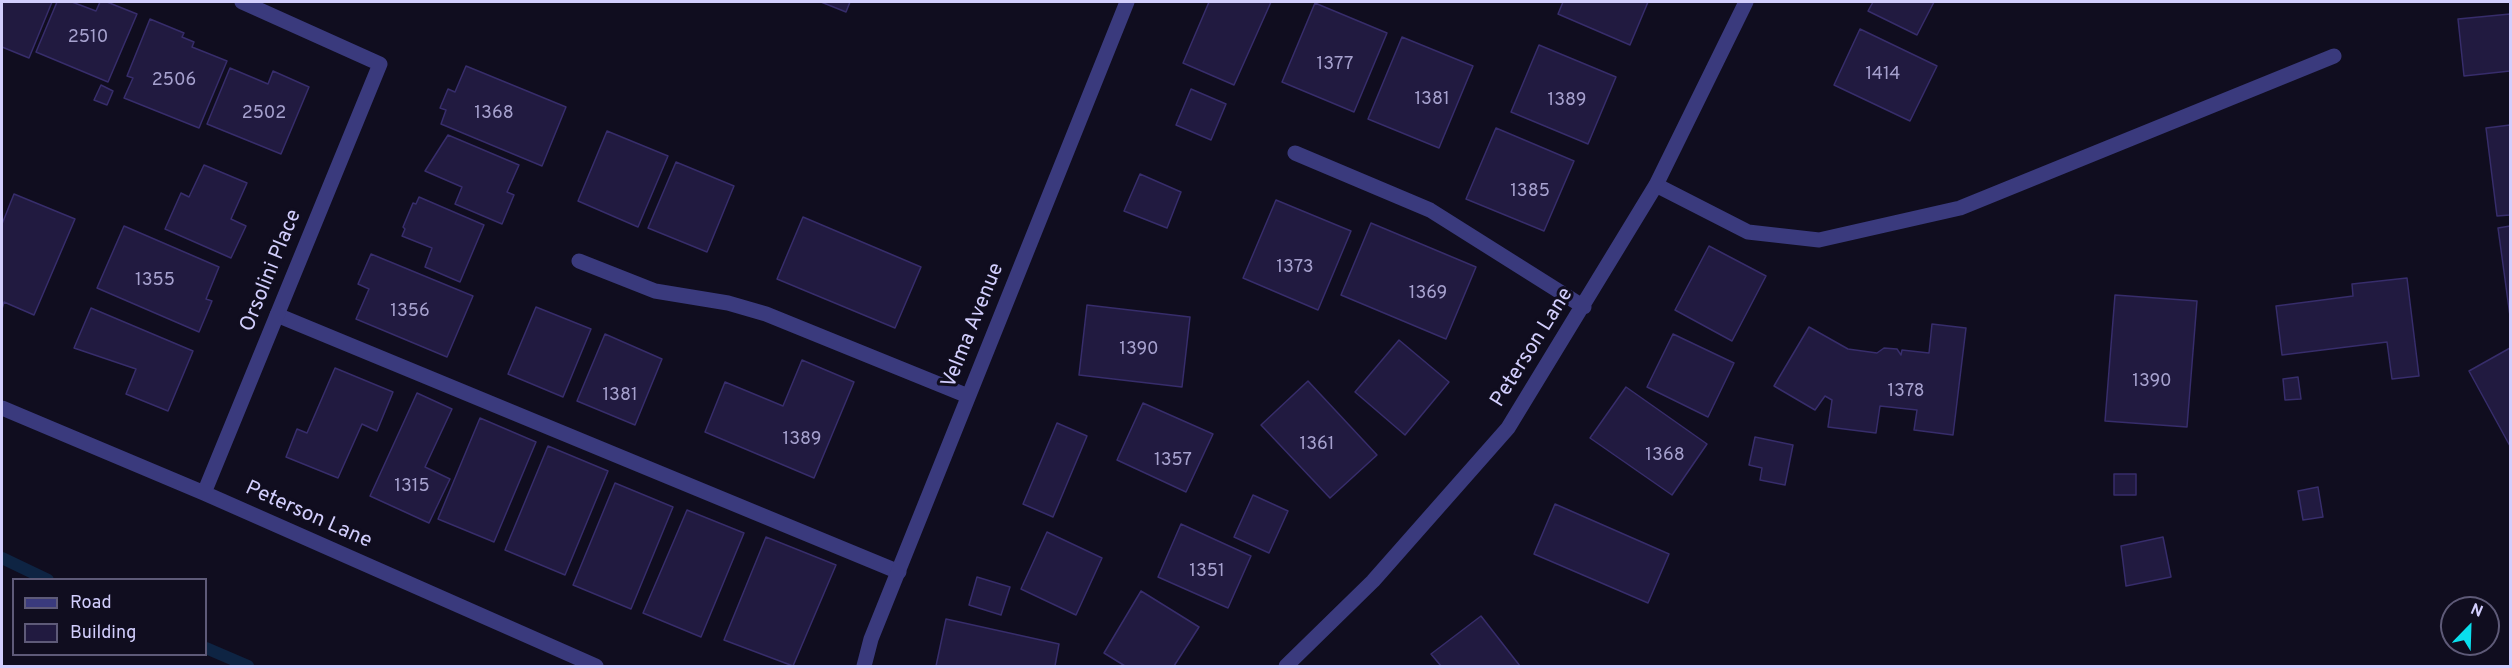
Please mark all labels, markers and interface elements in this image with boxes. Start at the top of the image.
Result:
house number: 2510 [68,27,108,49]
house number: 1377 [1317,54,1353,76]
house number: 1414 [1865,64,1901,86]
house number: 2506 [152,70,196,92]
house number: 1381 [1414,89,1450,111]
house number: 1389 [1548,90,1586,112]
house number: 2502 [242,103,286,125]
house number: 1368 [474,103,514,125]
house number: 1385 [1510,181,1550,203]
street label: Orsolini Place [236,206,308,336]
house number: 1373 [1276,257,1314,279]
street label: Velma Avenue [937,260,1011,392]
house number: 1355 [135,270,175,292]
house number: 1369 [1409,283,1447,305]
street label: Peterson Lane [1486,284,1580,412]
house number: 1356 [390,301,430,323]
house number: 1390 [1119,339,1159,361]
house number: 1390 [2132,371,2172,393]
house number: 1378 [1887,381,1925,403]
house number: 1381 [602,385,638,407]
house number: 1389 [783,429,821,451]
house number: 1361 [1299,434,1335,456]
house number: 1368 [1645,445,1685,467]
house number: 1357 [1154,450,1192,472]
house number: 1315 [394,476,430,498]
street label: Peterson Lane [241,477,375,555]
house number: 1351 [1189,561,1225,583]
legend [12,578,207,656]
text: Road [70,592,112,615]
north arrow [2440,596,2500,656]
text: N [2467,600,2485,623]
text: Building [70,622,136,645]

